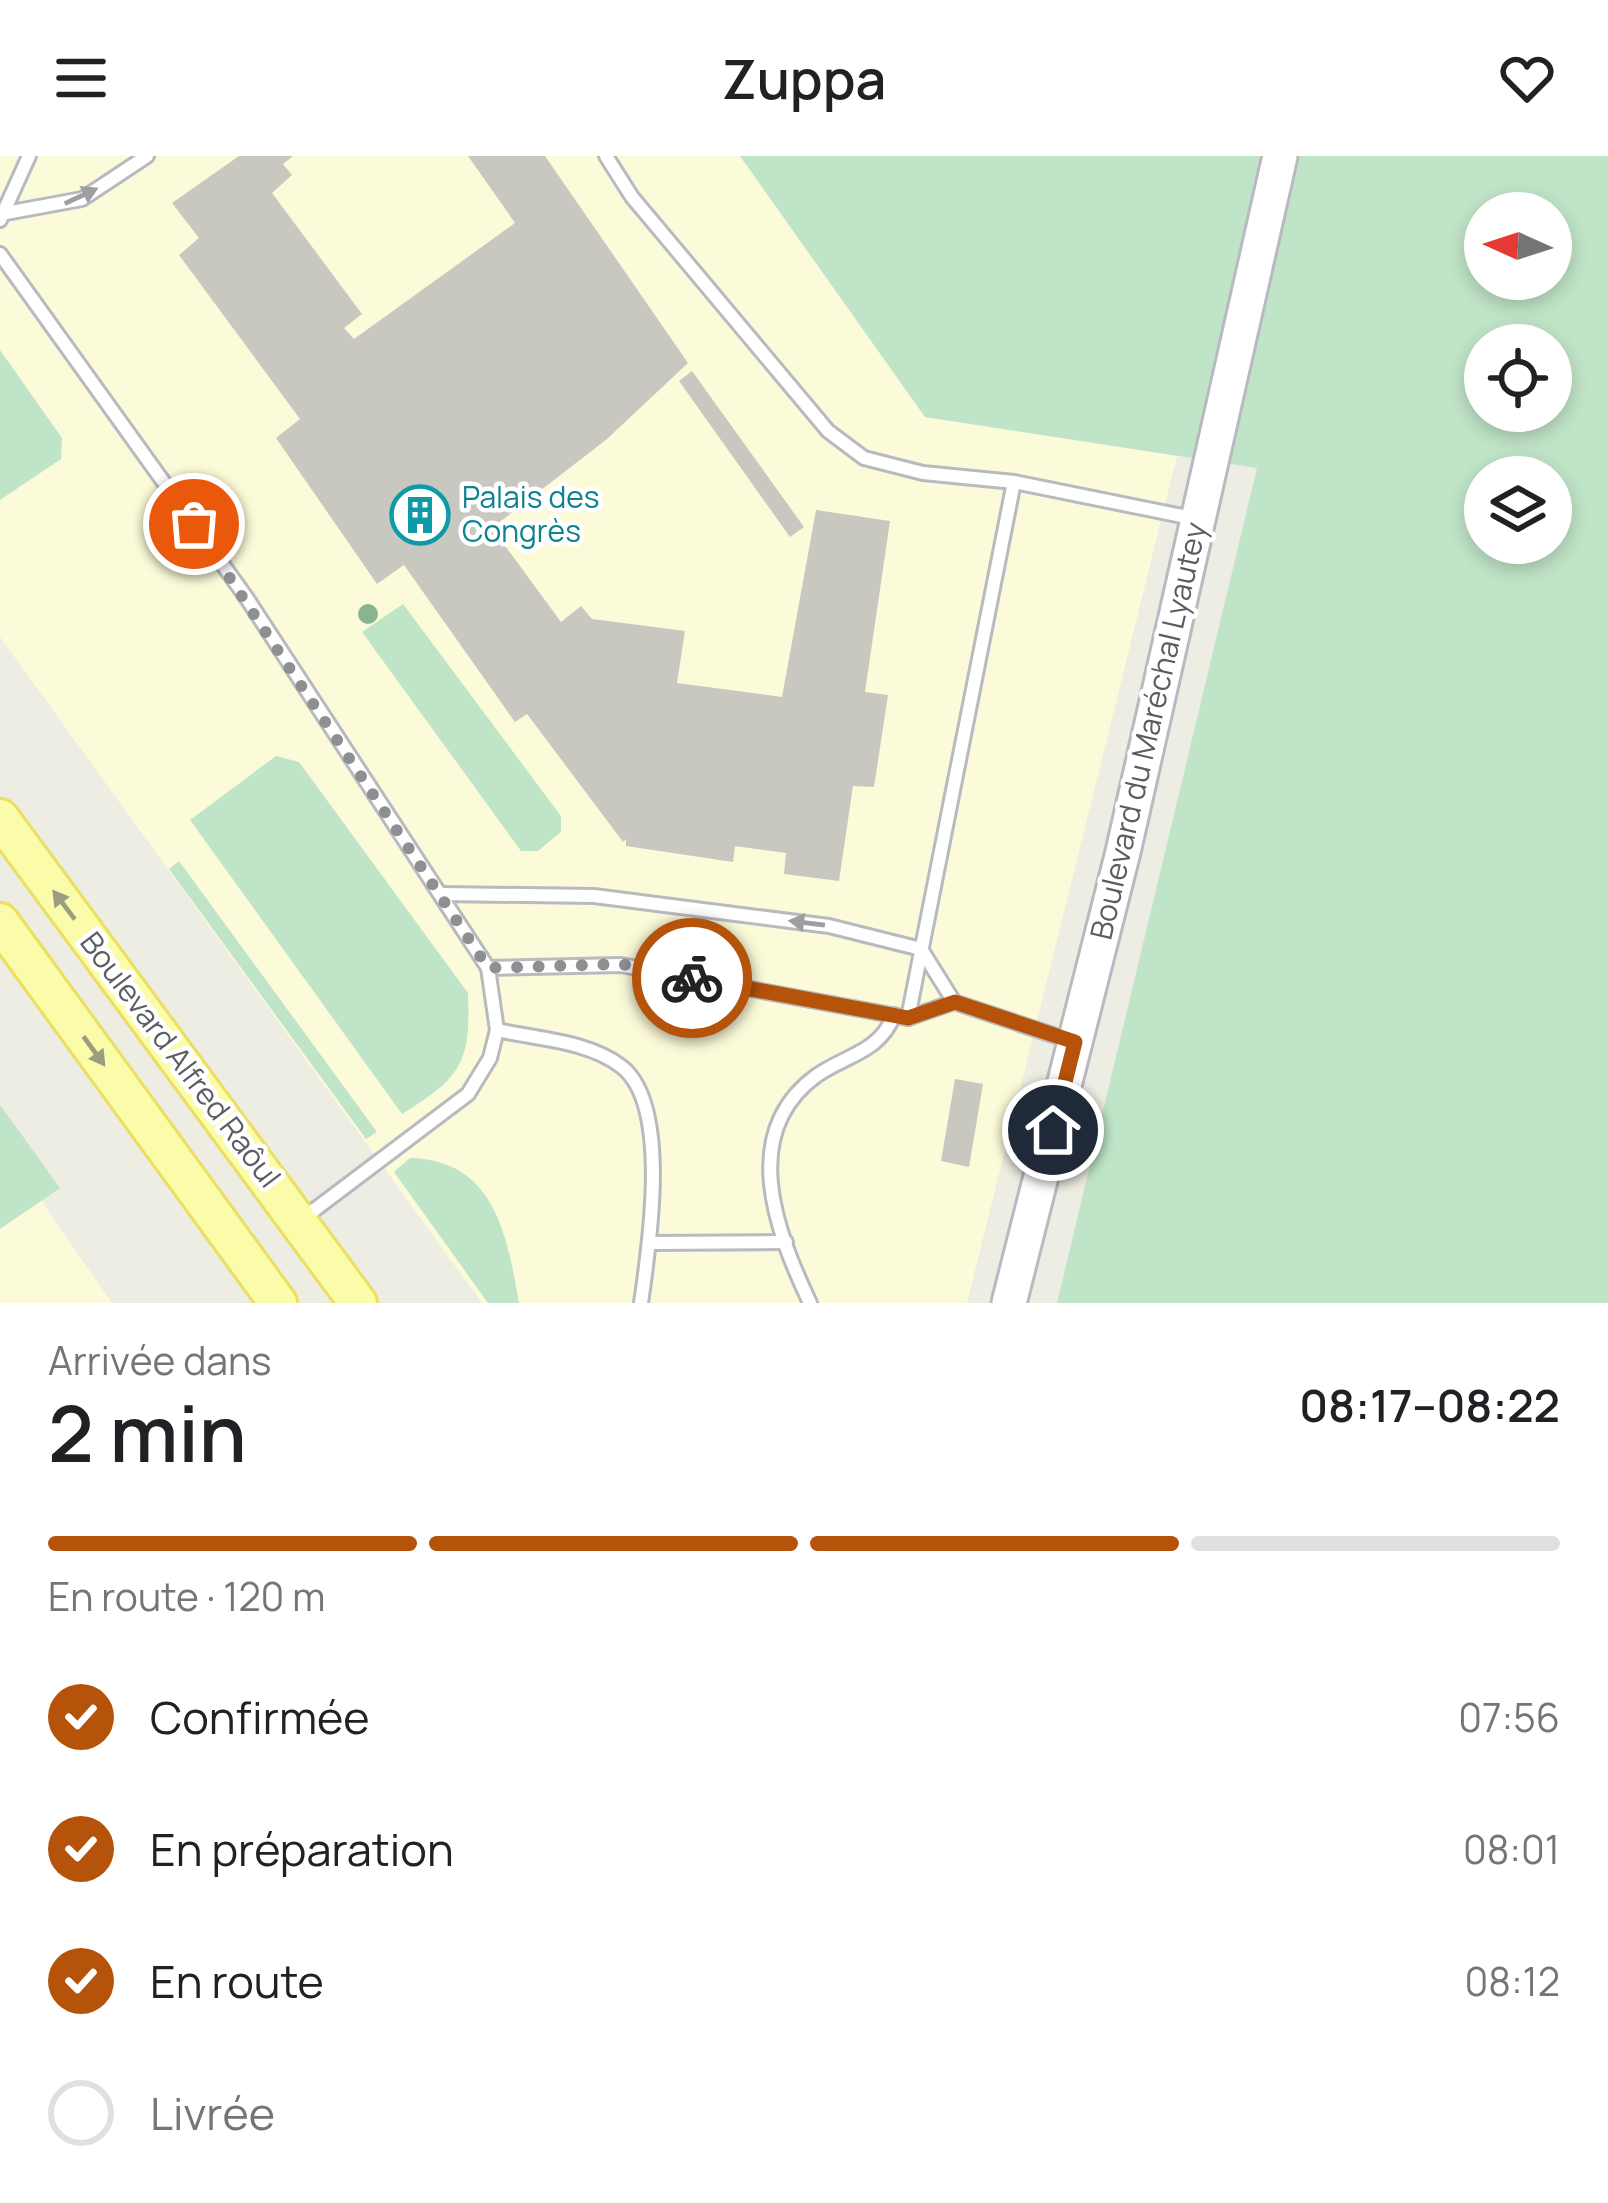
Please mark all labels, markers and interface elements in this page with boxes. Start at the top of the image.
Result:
text: Zuppa [722,41,886,115]
icon: menu [48,45,114,111]
icon: heart [1494,45,1560,111]
one-way arrow [64,186,99,206]
north arrow [1464,192,1572,300]
map controls [1464,192,1572,564]
button: locate [1464,324,1572,432]
button: layers [1464,456,1572,564]
pin [143,473,245,575]
place label: Palais des Congrès [462,476,600,551]
building icon: Palais des Congrès [389,484,451,546]
icon: bag [161,491,227,557]
street label: Boulevard du Maréchal Lyautey [1080,518,1216,943]
one-way arrow [53,889,77,920]
one-way arrow [788,913,825,932]
courier [632,918,752,1038]
street label: Boulevard Alfred Raôul [72,923,291,1195]
icon: bike [659,945,725,1011]
one-way arrow [81,1035,105,1067]
pin [1002,1079,1104,1181]
icon: home [1020,1097,1086,1163]
text: Arrivée dans [48,1333,272,1387]
text: 08:17–08:22 [1299,1374,1560,1436]
text: 2 min [48,1379,247,1485]
text: En route · 120 m [48,1569,325,1623]
icon: check [48,1684,114,1750]
text: Confirmée [150,1686,370,1748]
text: 07:56 [1458,1690,1560,1744]
icon: check [48,1816,114,1882]
text: En préparation [150,1818,454,1880]
text: 08:01 [1463,1822,1560,1876]
icon: check [48,1948,114,2014]
text: En route [150,1950,324,2012]
text: 08:12 [1464,1954,1560,2008]
text: Livrée [150,2082,275,2144]

